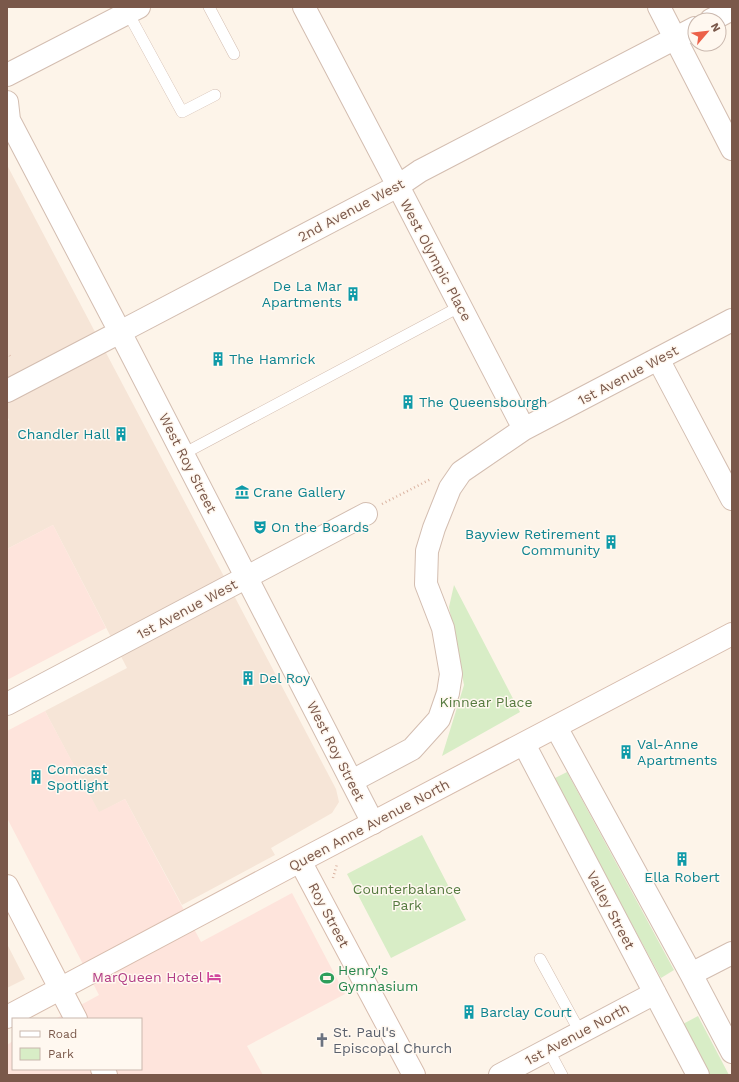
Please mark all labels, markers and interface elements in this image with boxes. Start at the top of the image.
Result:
north arrow [687,12,727,52]
text: N [708,21,723,34]
street label: 2nd Avenue West [295,175,407,245]
street label: West Olympic Place [397,196,475,324]
place label: De La Mar Apartments [262,278,342,310]
building icon: De La Mar Apartments [345,286,361,302]
street label: 1st Avenue West [575,342,681,408]
building icon: The Hamrick [210,351,226,367]
place label: The Hamrick [229,351,315,367]
building icon: The Queensbourgh [400,394,416,410]
place label: The Queensbourgh [419,394,547,410]
street label: West Roy Street [156,410,220,516]
place label: Chandler Hall [17,426,111,442]
building icon: Chandler Hall [113,426,129,442]
museum icon: Crane Gallery [234,484,250,500]
place label: Crane Gallery [253,484,346,500]
theatre icon: On the Boards [252,519,268,535]
place label: On the Boards [271,519,369,535]
place label: Bayview Retirement Community [465,526,601,558]
building icon: Bayview Retirement Community [603,534,619,550]
street label: 1st Avenue West [134,576,240,642]
building icon: Del Roy [240,670,256,686]
place label: Del Roy [259,670,311,686]
park label: Kinnear Place [439,694,533,710]
street label: West Roy Street [304,698,368,804]
place label: Val-Anne Apartments [637,736,717,768]
building icon: Val-Anne Apartments [618,744,634,760]
place label: Comcast Spotlight [47,761,109,793]
building icon: Comcast Spotlight [28,769,44,785]
street label: Queen Anne Avenue North [286,776,452,874]
building icon: Ella Robert [674,851,690,867]
street label: Valley Street [584,868,638,952]
place label: Ella Robert [644,869,720,885]
street label: Roy Street [305,880,353,950]
park label: Counterbalance Park [353,881,461,913]
place label: Henry's Gymnasium [338,962,418,994]
place label: MarQueen Hotel [92,969,204,985]
hotel icon: MarQueen Hotel [206,969,222,985]
sports icon: Henry's Gymnasium [319,970,335,986]
street label: 1st Avenue North [522,1000,632,1068]
building icon: Barclay Court [461,1004,477,1020]
place label: Barclay Court [480,1004,572,1020]
legend [12,1018,142,1070]
place label: St. Paul's Episcopal Church [333,1024,452,1056]
text: Road [48,1027,77,1041]
church icon: St. Paul's Episcopal Church [314,1032,330,1048]
text: Park [48,1047,74,1061]

